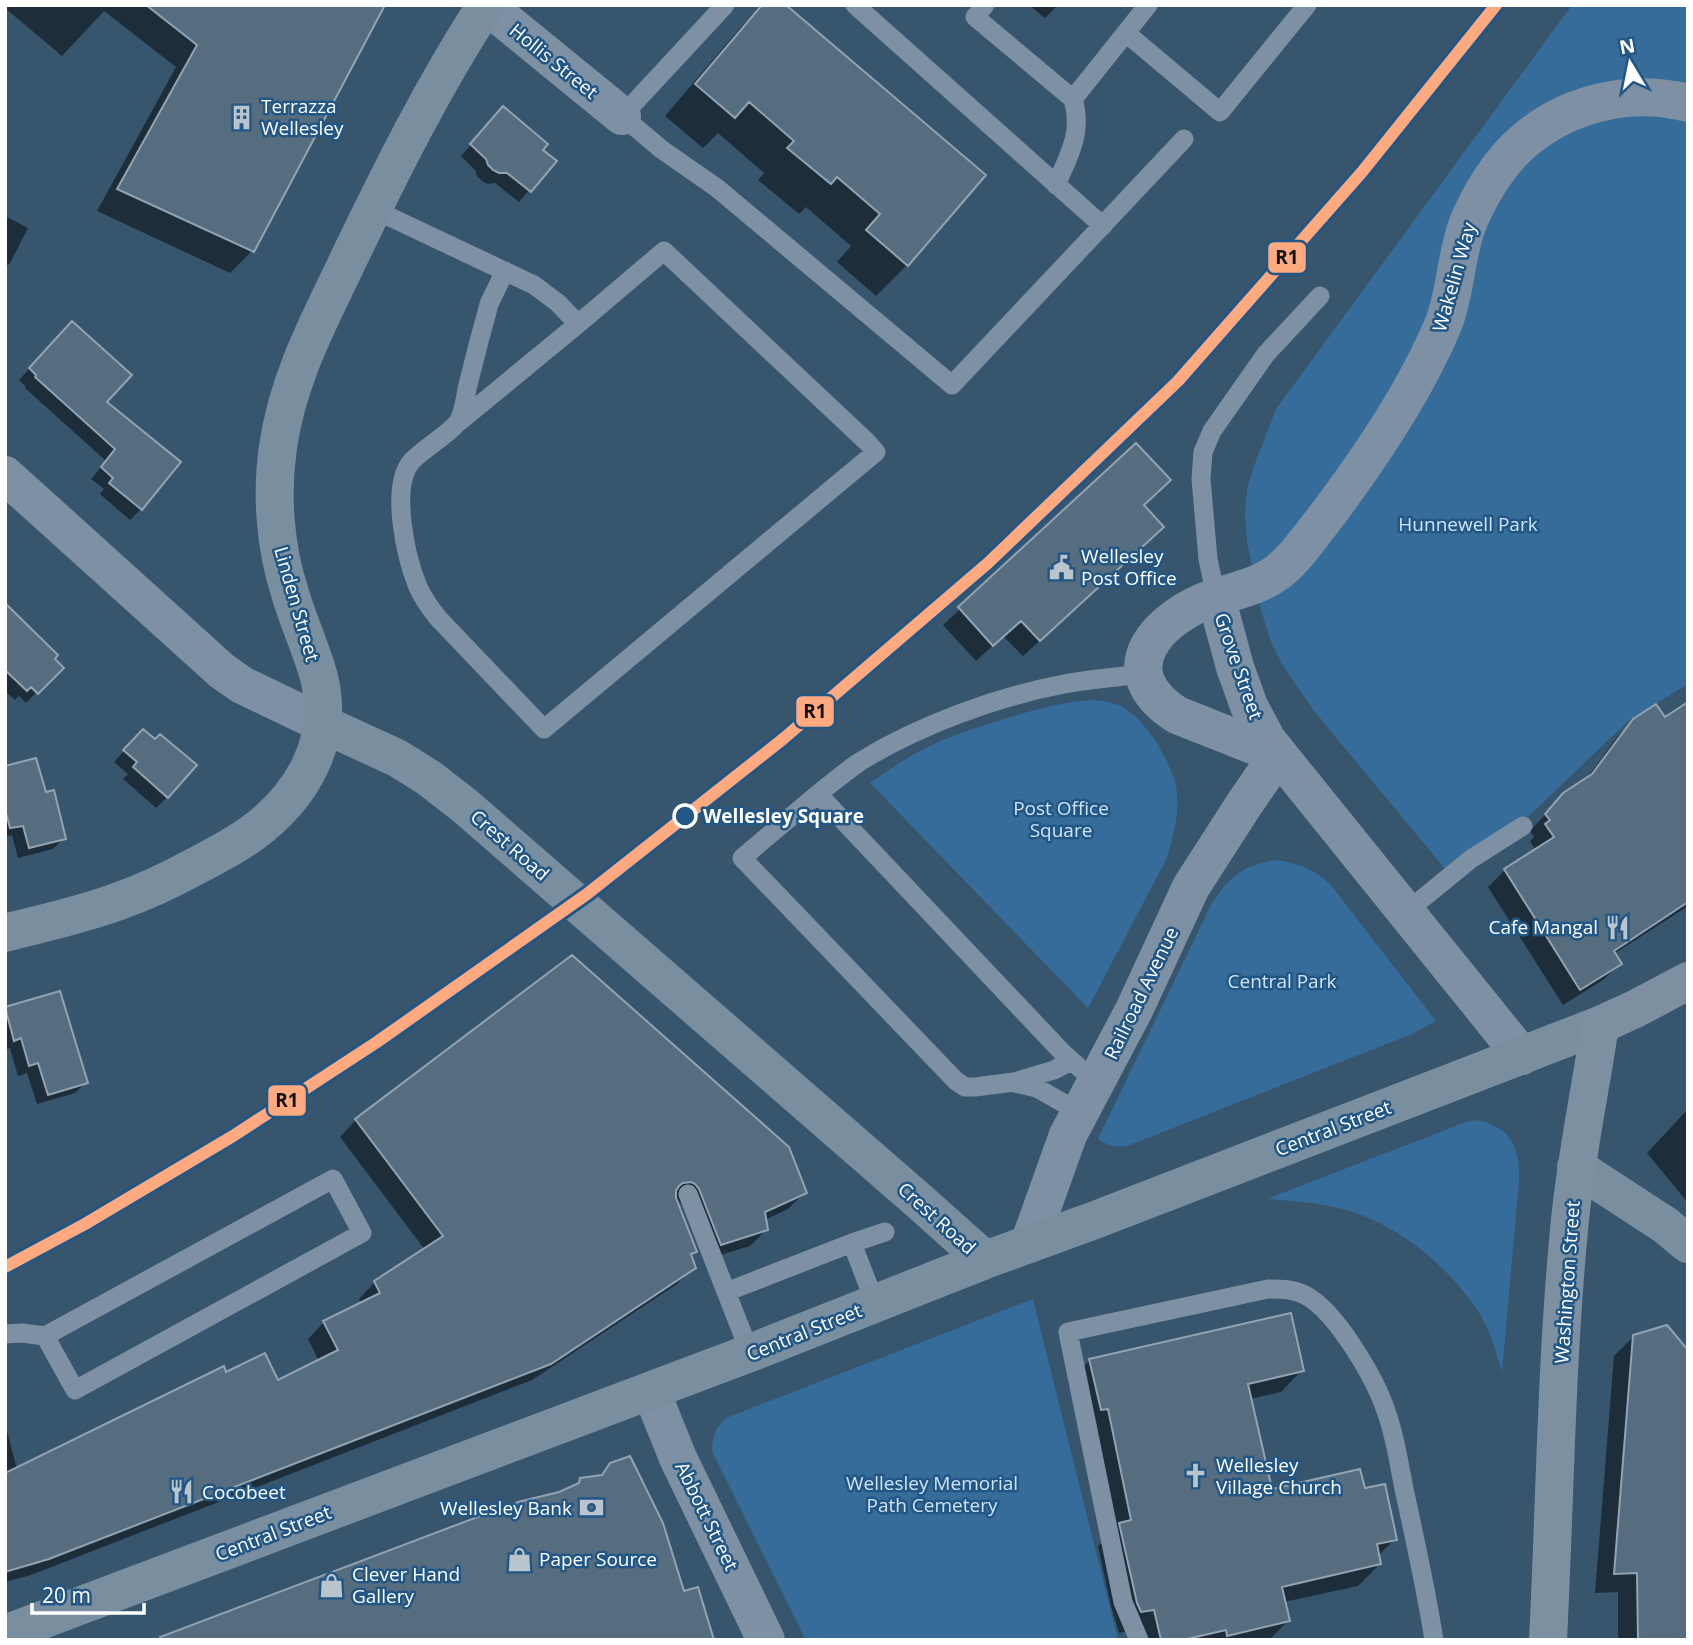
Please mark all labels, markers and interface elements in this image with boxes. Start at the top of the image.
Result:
street label: Hollis Street [504,17,604,105]
north arrow [1595,28,1665,98]
text: N [1617,32,1637,60]
place label: Terrazza Wellesley [261,93,344,141]
building icon: Terrazza Wellesley [227,103,255,131]
street label: Wakelin Way [1426,219,1482,335]
line badge: R1 [1267,241,1307,274]
text: R1 [1275,244,1299,270]
park label: Hunnewell Park [1398,511,1538,537]
place label: Wellesley Post Office [1081,543,1177,591]
street label: Linden Street [268,544,326,665]
public building icon: Wellesley Post Office [1047,553,1075,581]
street label: Grove Street [1209,609,1269,723]
line badge: R1 [795,695,835,728]
text: R1 [803,698,827,724]
park label: Post Office Square [1013,795,1109,843]
place label: Wellesley Square [703,803,864,829]
street label: Crest Road [465,804,555,886]
marker: Wellesley Square [673,804,697,828]
restaurant icon: Cafe Mangal [1604,913,1632,941]
place label: Cafe Mangal [1489,914,1598,940]
street label: Railroad Avenue [1098,922,1184,1064]
park label: Central Park [1228,968,1336,994]
line badge: R1 [267,1084,307,1117]
text: R1 [275,1087,299,1113]
street label: Central Street [1271,1094,1395,1162]
street label: Crest Road [892,1176,982,1260]
street label: Washington Street [1548,1199,1586,1364]
street label: Central Street [742,1297,866,1367]
place label: Wellesley Village Church [1216,1452,1342,1500]
street label: Abbott Street [669,1457,745,1575]
church icon: Wellesley Village Church [1182,1462,1210,1490]
park label: Wellesley Memorial Path Cemetery [846,1470,1018,1518]
restaurant icon: Cocobeet [168,1478,196,1506]
place label: Cocobeet [202,1479,286,1505]
bank icon: Wellesley Bank [578,1494,606,1522]
place label: Wellesley Bank [440,1495,572,1521]
street label: Central Street [211,1499,335,1567]
shop icon: Paper Source [505,1545,533,1573]
place label: Paper Source [539,1546,657,1572]
place label: Clever Hand Gallery [352,1561,460,1609]
shop icon: Clever Hand Gallery [318,1571,346,1599]
scale bar [32,1572,144,1616]
text: 20 m [42,1581,91,1609]

